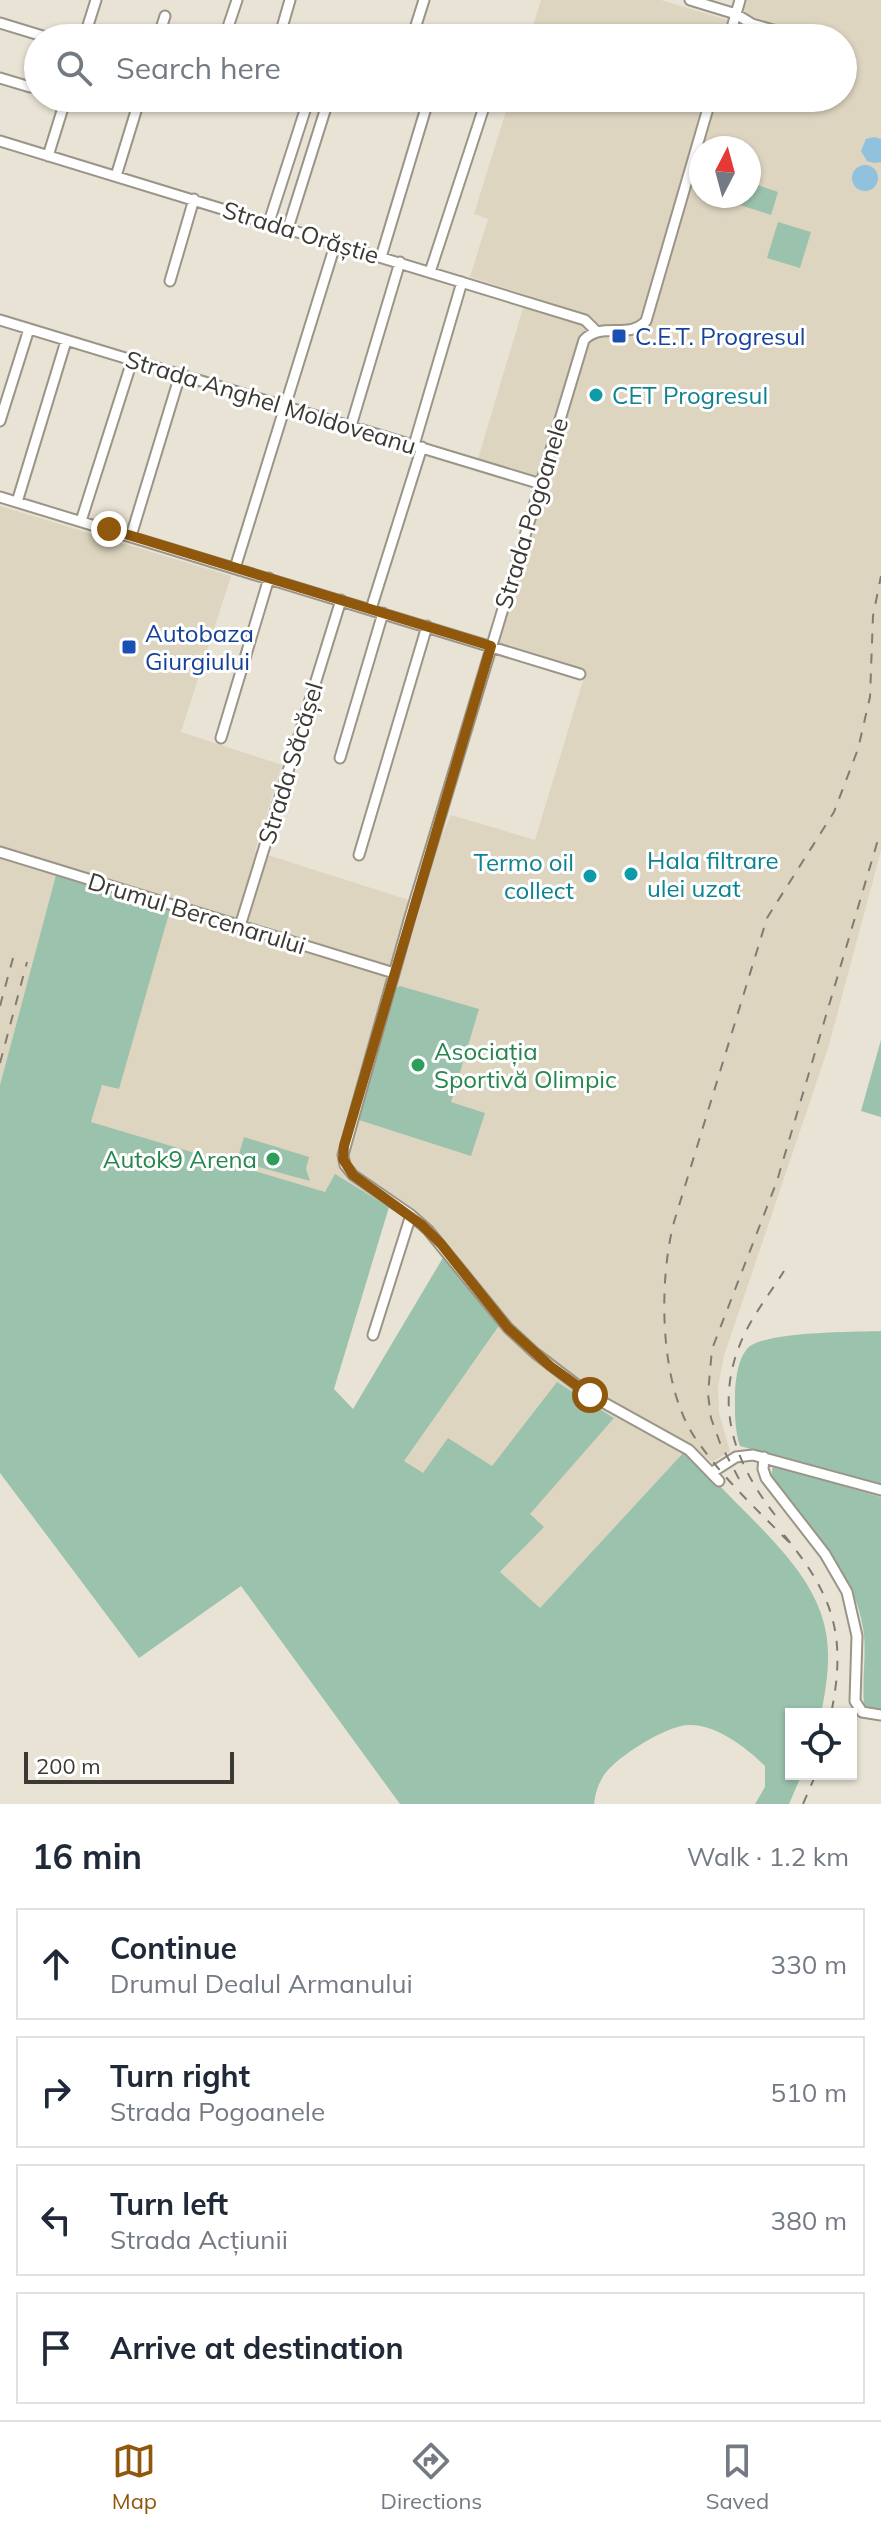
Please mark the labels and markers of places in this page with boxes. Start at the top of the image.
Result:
place label: C.E.T. Progresul [635,321,806,351]
marker: C.E.T. Progresul [610,327,628,345]
place label: CET Progresul [612,380,768,410]
marker: CET Progresul [587,386,605,404]
place label: Autobaza Giurgiului [145,618,254,676]
marker: Autobaza Giurgiului [120,638,138,656]
place label: Hala filtrare ulei uzat [647,845,779,903]
place label: Termo oil collect [473,847,574,905]
marker: Hala filtrare ulei uzat [622,865,640,883]
marker: Termo oil collect [581,867,599,885]
place label: Asociația Sportivă Olimpic [434,1036,617,1094]
marker: Asociația Sportivă Olimpic [409,1056,427,1074]
place label: Autok9 Arena [103,1144,257,1174]
marker: Autok9 Arena [264,1150,282,1168]

